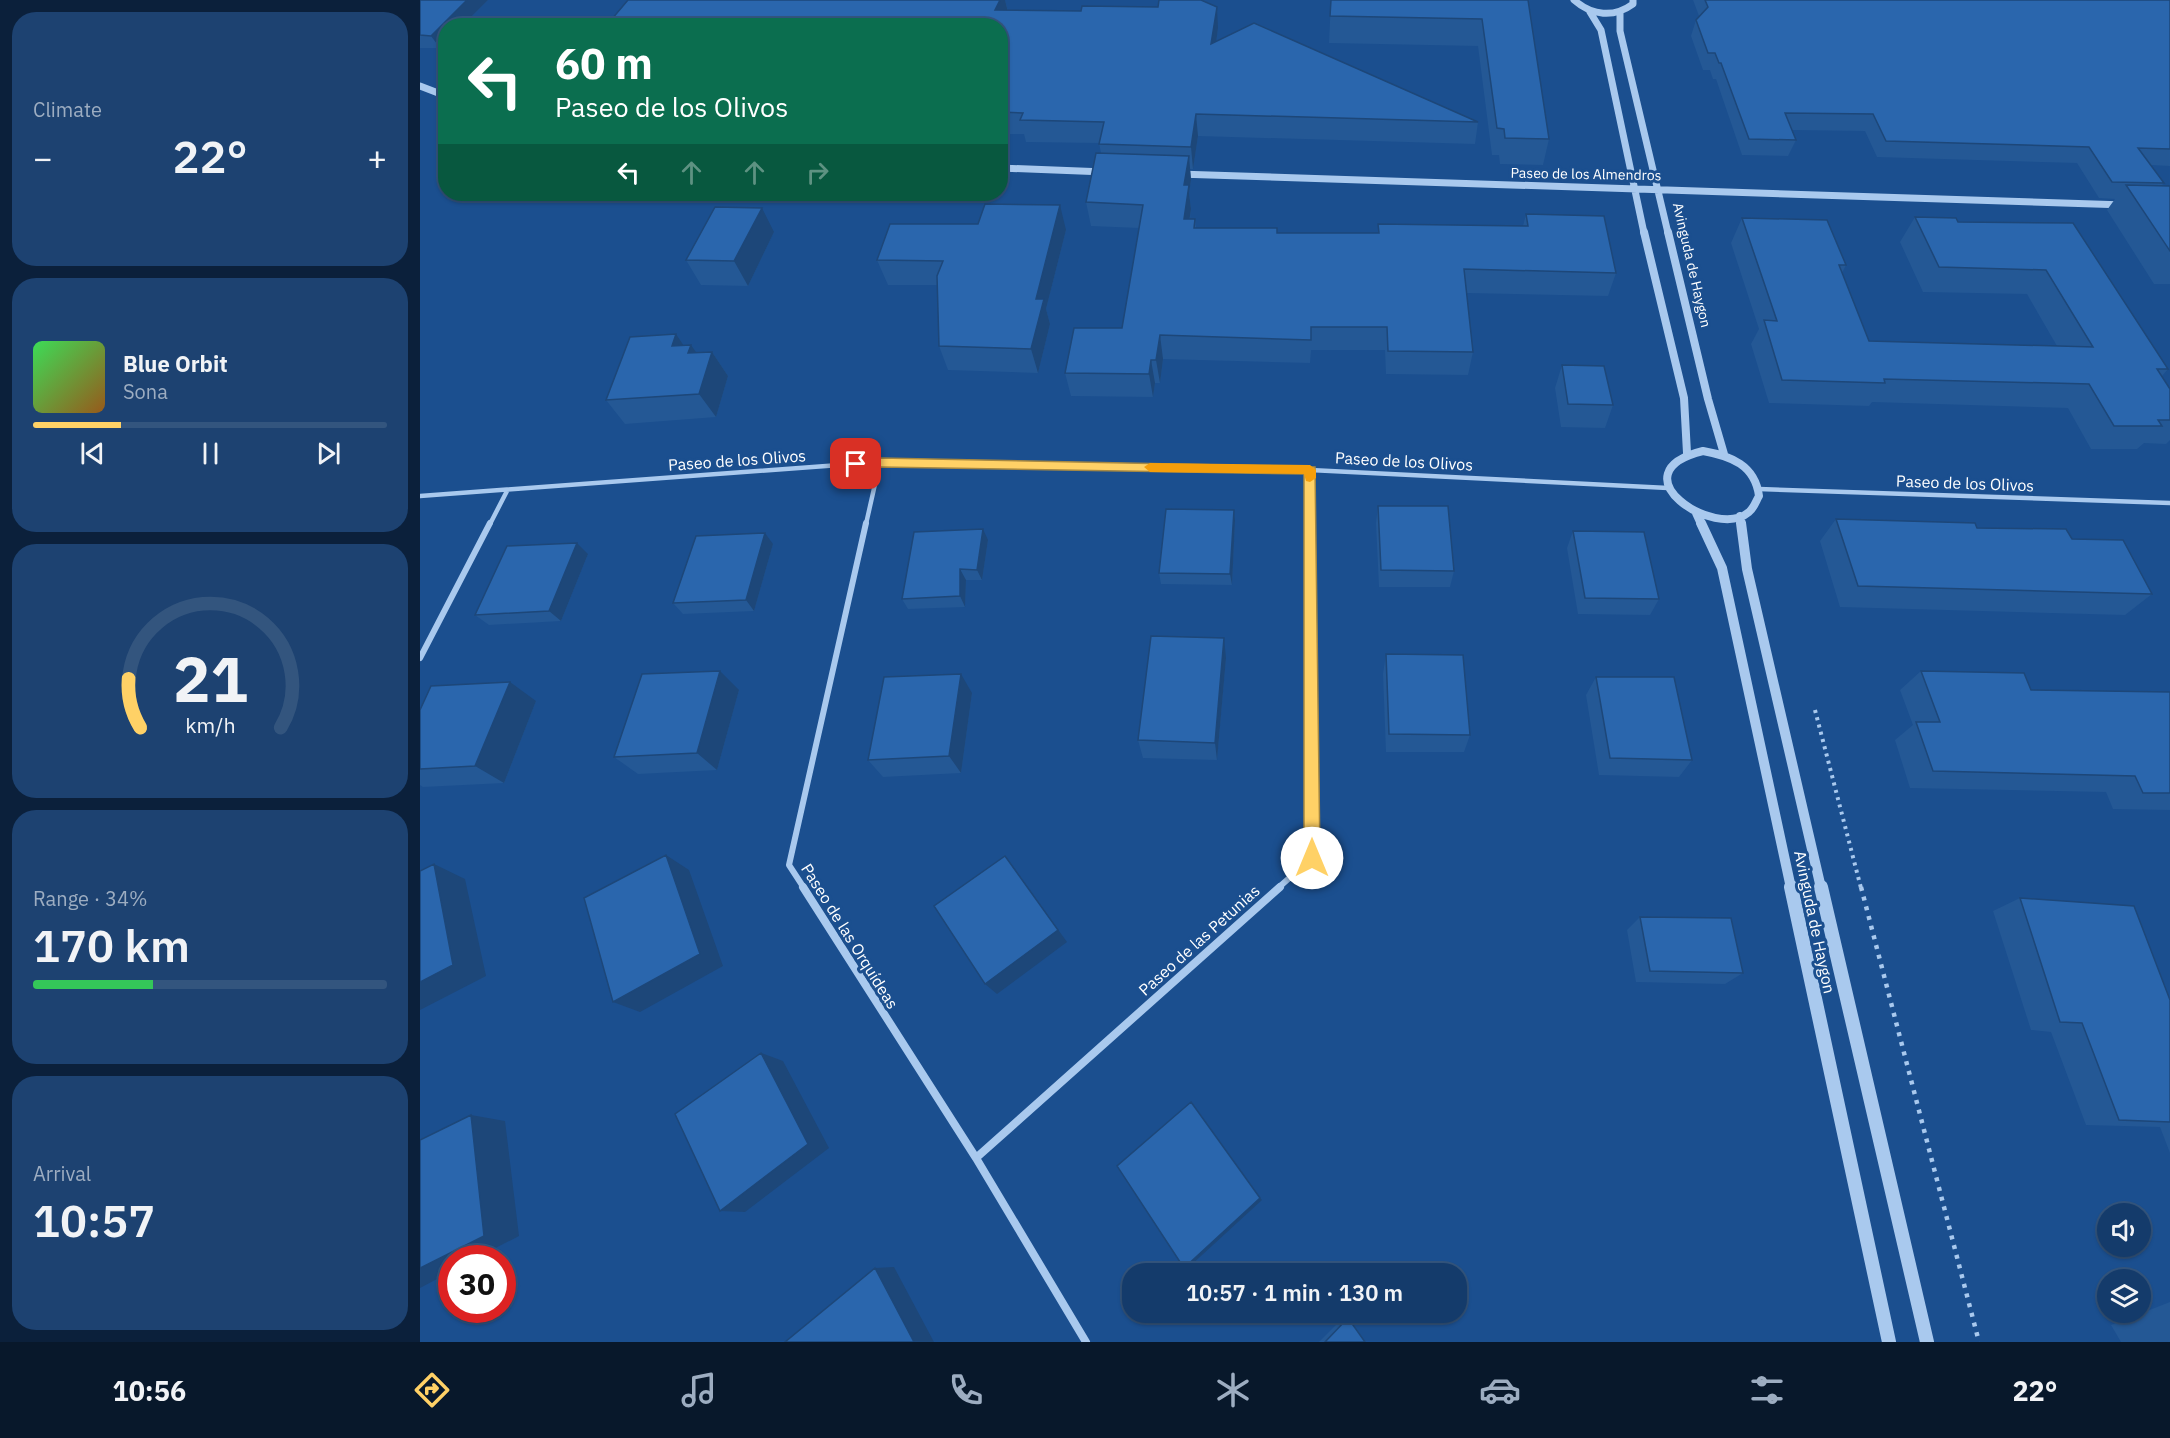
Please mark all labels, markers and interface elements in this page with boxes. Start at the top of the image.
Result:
text: 60 m [555,36,653,91]
icon: left [456,42,534,120]
text: Paseo de los Olivos [555,89,788,124]
text: Climate [33,96,102,123]
text: 22° [172,127,248,185]
text: − [33,136,53,179]
text: + [367,136,387,179]
icon: left [612,156,645,189]
icon: ahead [675,156,708,189]
icon: ahead [738,156,771,189]
icon: right [801,156,834,189]
street label: Paseo de los Almendros [1510,164,1662,184]
street label: Avinguda de Haygon [1669,201,1715,329]
text: Blue Orbit [123,349,228,378]
text: Sona [123,378,168,405]
icon: previous [76,437,109,470]
icon: pause [194,437,227,470]
icon: next [312,437,345,470]
pin [830,438,881,489]
street label: Paseo de los Olivos [667,445,807,475]
icon: arrive [839,447,872,480]
street label: Paseo de los Olivos [1334,447,1474,475]
street label: Paseo de los Olivos [1896,471,2034,495]
text: 21 [173,638,247,719]
text: km/h [185,711,235,739]
position arrow [1280,826,1344,890]
street label: Avinguda de Haygon [1790,849,1840,995]
street label: Paseo de las Orquídeas [797,860,903,1012]
street label: Paseo de las Petunias [1134,880,1264,1000]
text: Range · 34% [33,885,148,912]
text: 170 km [33,916,190,974]
text: Arrival [33,1160,91,1187]
text: 10:57 [33,1191,155,1249]
map controls [2097,1203,2151,1323]
button: sound [2097,1203,2151,1257]
speed limit sign: 30 [438,1245,516,1323]
button: layers [2097,1269,2151,1323]
text: 10:57 · 1 min · 130 m [1186,1278,1403,1307]
icon: directions [411,1369,453,1411]
icon: music [678,1369,720,1411]
icon: phone [945,1369,987,1411]
icon: climate [1212,1369,1254,1411]
icon: car [1479,1369,1521,1411]
icon: filters [1746,1369,1788,1411]
text: 10:56 [112,1373,186,1408]
text: 22° [2012,1373,2057,1408]

